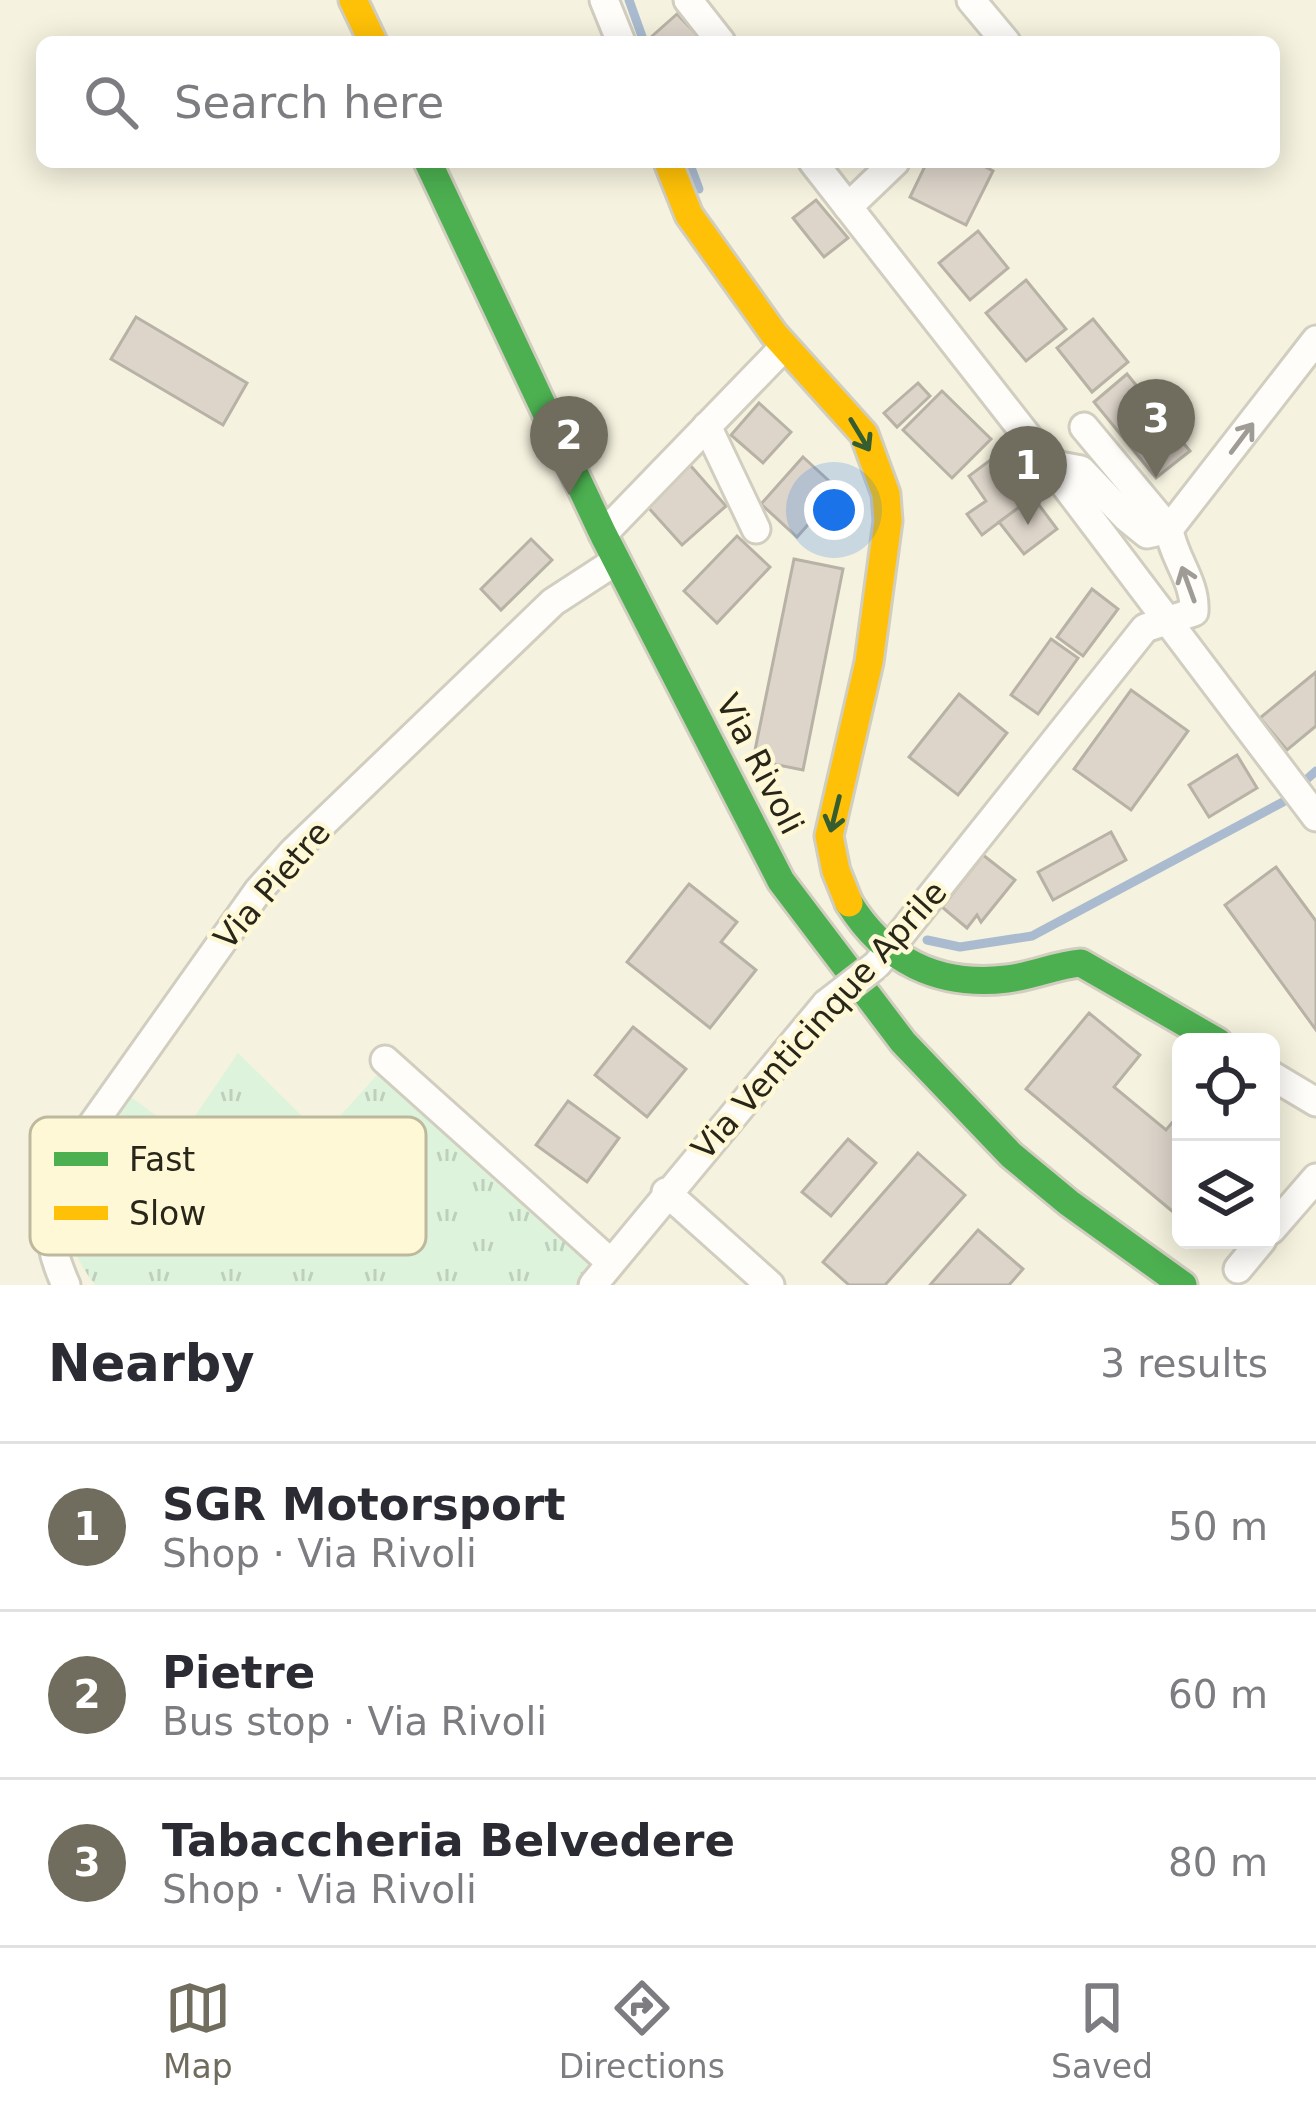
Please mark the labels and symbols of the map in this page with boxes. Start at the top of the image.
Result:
pin: 3 [1117,379,1195,478]
pin: 2 [530,396,608,495]
one-way arrow [848,417,872,451]
one-way arrow [1228,422,1254,454]
pin: 1 [989,426,1067,525]
your location [804,480,864,540]
one-way arrow [1176,566,1197,603]
street label: Via Rivoli [708,687,812,841]
one-way arrow [823,794,845,832]
street label: Via Pietre [206,813,338,957]
street label: Via Venticinque Aprile [684,873,954,1167]
legend [30,1117,426,1255]
text: Fast [129,1140,195,1179]
text: Slow [129,1194,206,1233]

